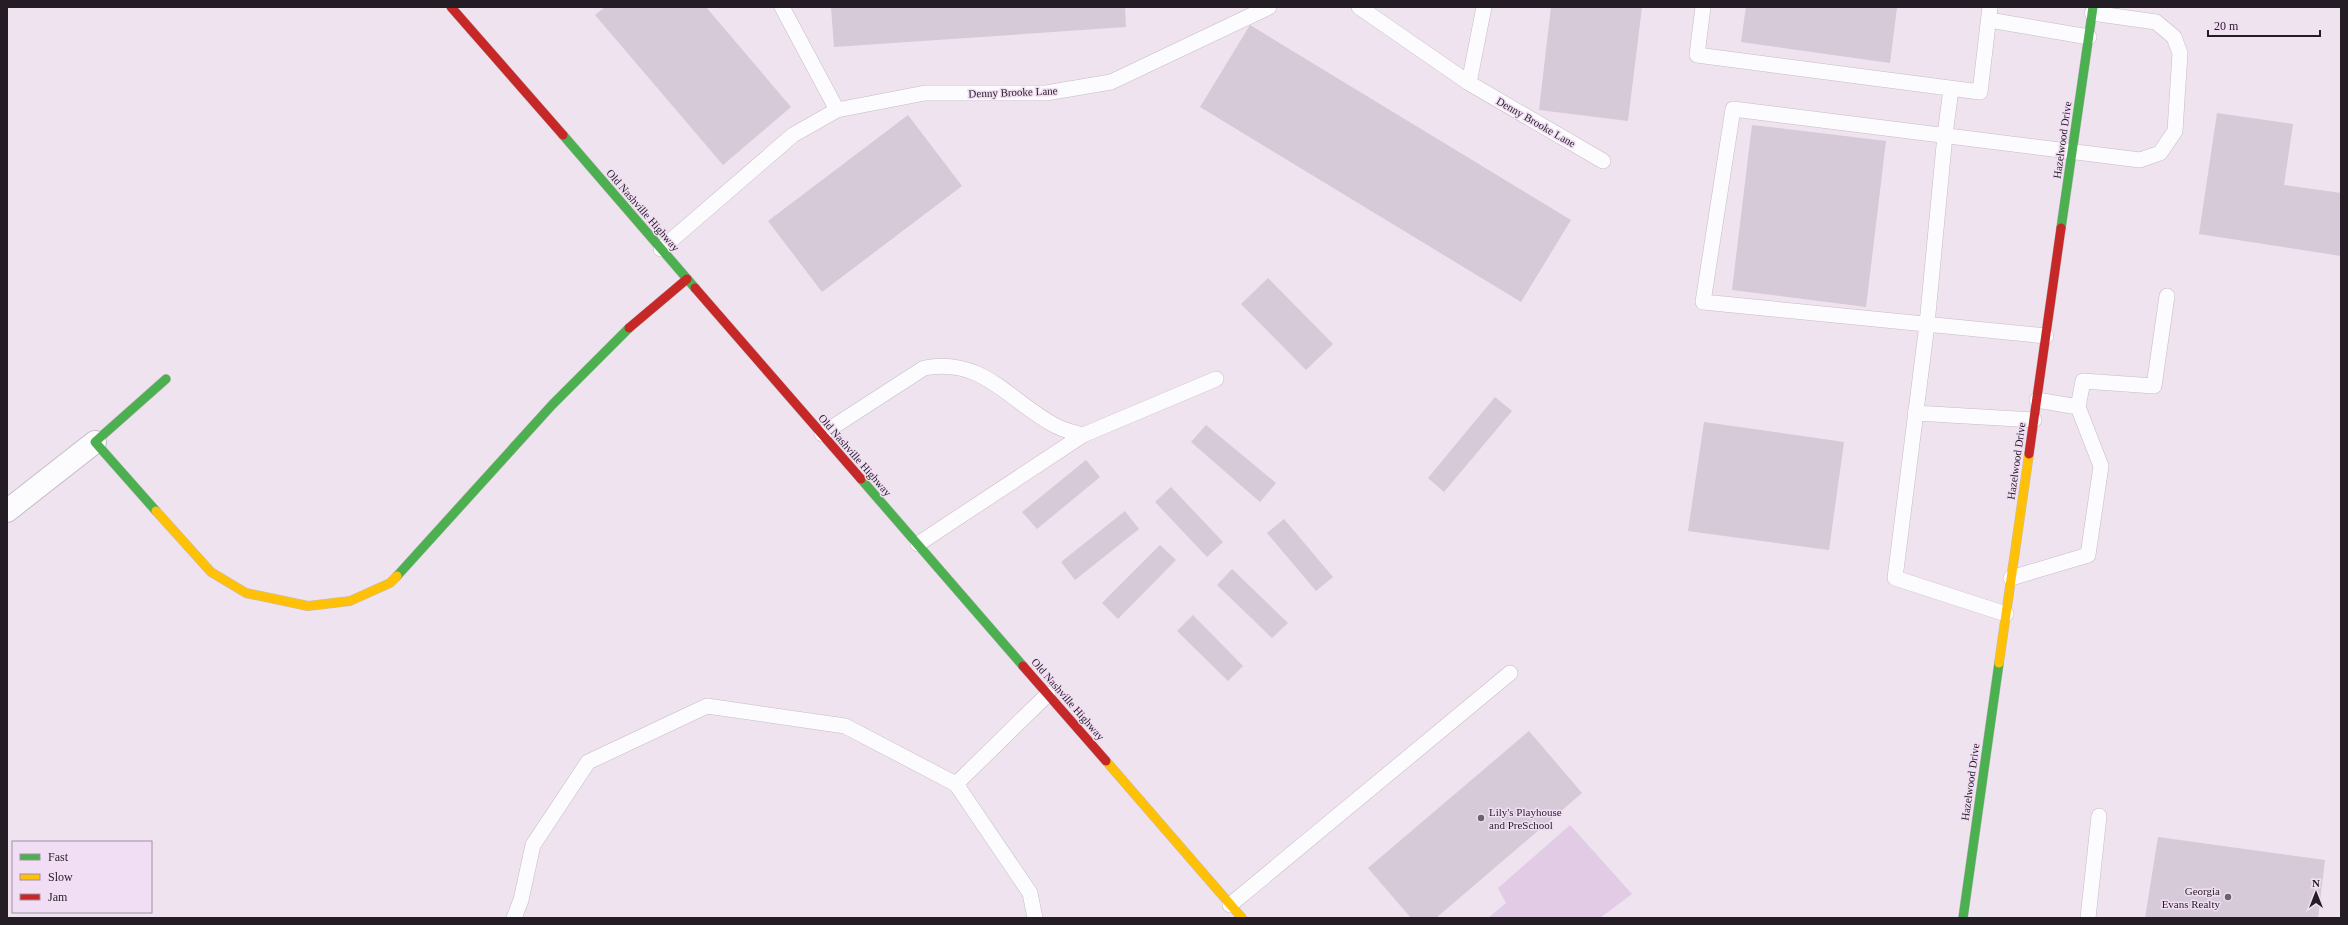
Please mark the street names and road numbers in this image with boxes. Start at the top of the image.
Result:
street label: Denny Brooke Lane [968,84,1058,100]
street label: Denny Brooke Lane [1494,95,1578,150]
street label: Hazelwood Drive [2051,100,2073,179]
street label: Old Nashville Highway [604,167,682,254]
street label: Old Nashville Highway [816,412,894,499]
street label: Hazelwood Drive [2005,421,2027,500]
street label: Old Nashville Highway [1029,656,1107,743]
street label: Hazelwood Drive [1959,742,1981,821]

